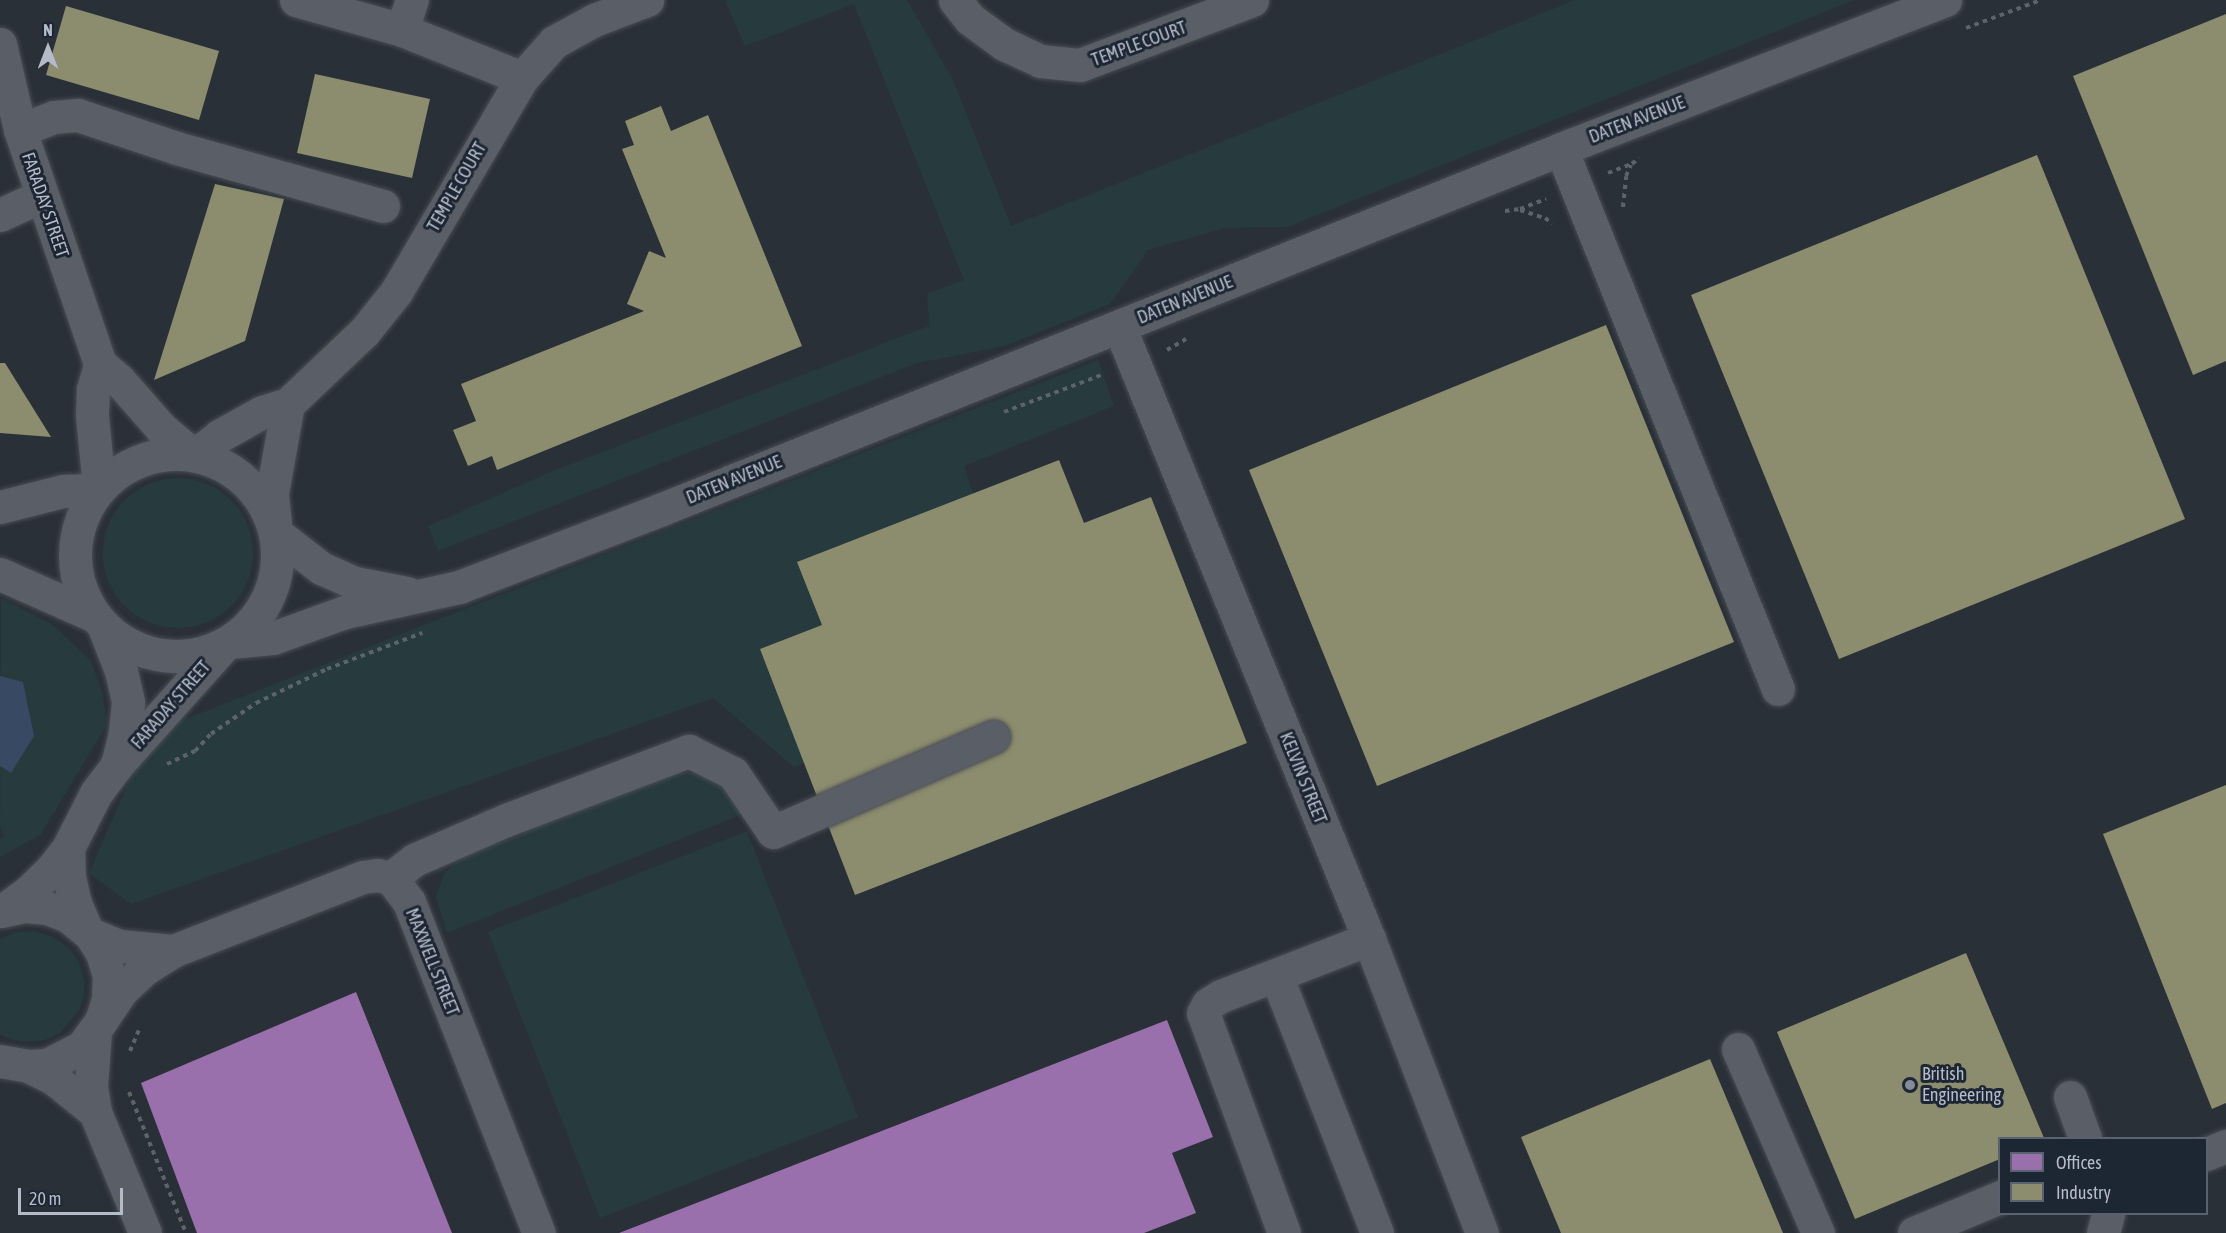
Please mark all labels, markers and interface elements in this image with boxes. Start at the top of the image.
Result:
street label: TEMPLE COURT [1089,17,1189,71]
north arrow [18,18,78,78]
text: N [43,21,53,39]
street label: DATEN AVENUE [1586,92,1688,148]
street label: TEMPLE COURT [423,139,491,235]
street label: FARADAY STREET [17,150,73,260]
street label: DATEN AVENUE [1134,271,1236,329]
street label: DATEN AVENUE [683,451,785,509]
street label: FARADAY STREET [127,657,215,753]
street label: KELVIN STREET [1275,729,1331,827]
street label: MAXWELL STREET [401,905,463,1019]
place label: British Engineering [1922,1064,2001,1106]
marker: British Engineering [1903,1078,1917,1092]
legend [1998,1137,2208,1215]
text: Offices [2056,1152,2102,1173]
scale bar [21,1176,126,1214]
text: Industry [2056,1182,2111,1203]
text: 20 m [29,1188,61,1209]

